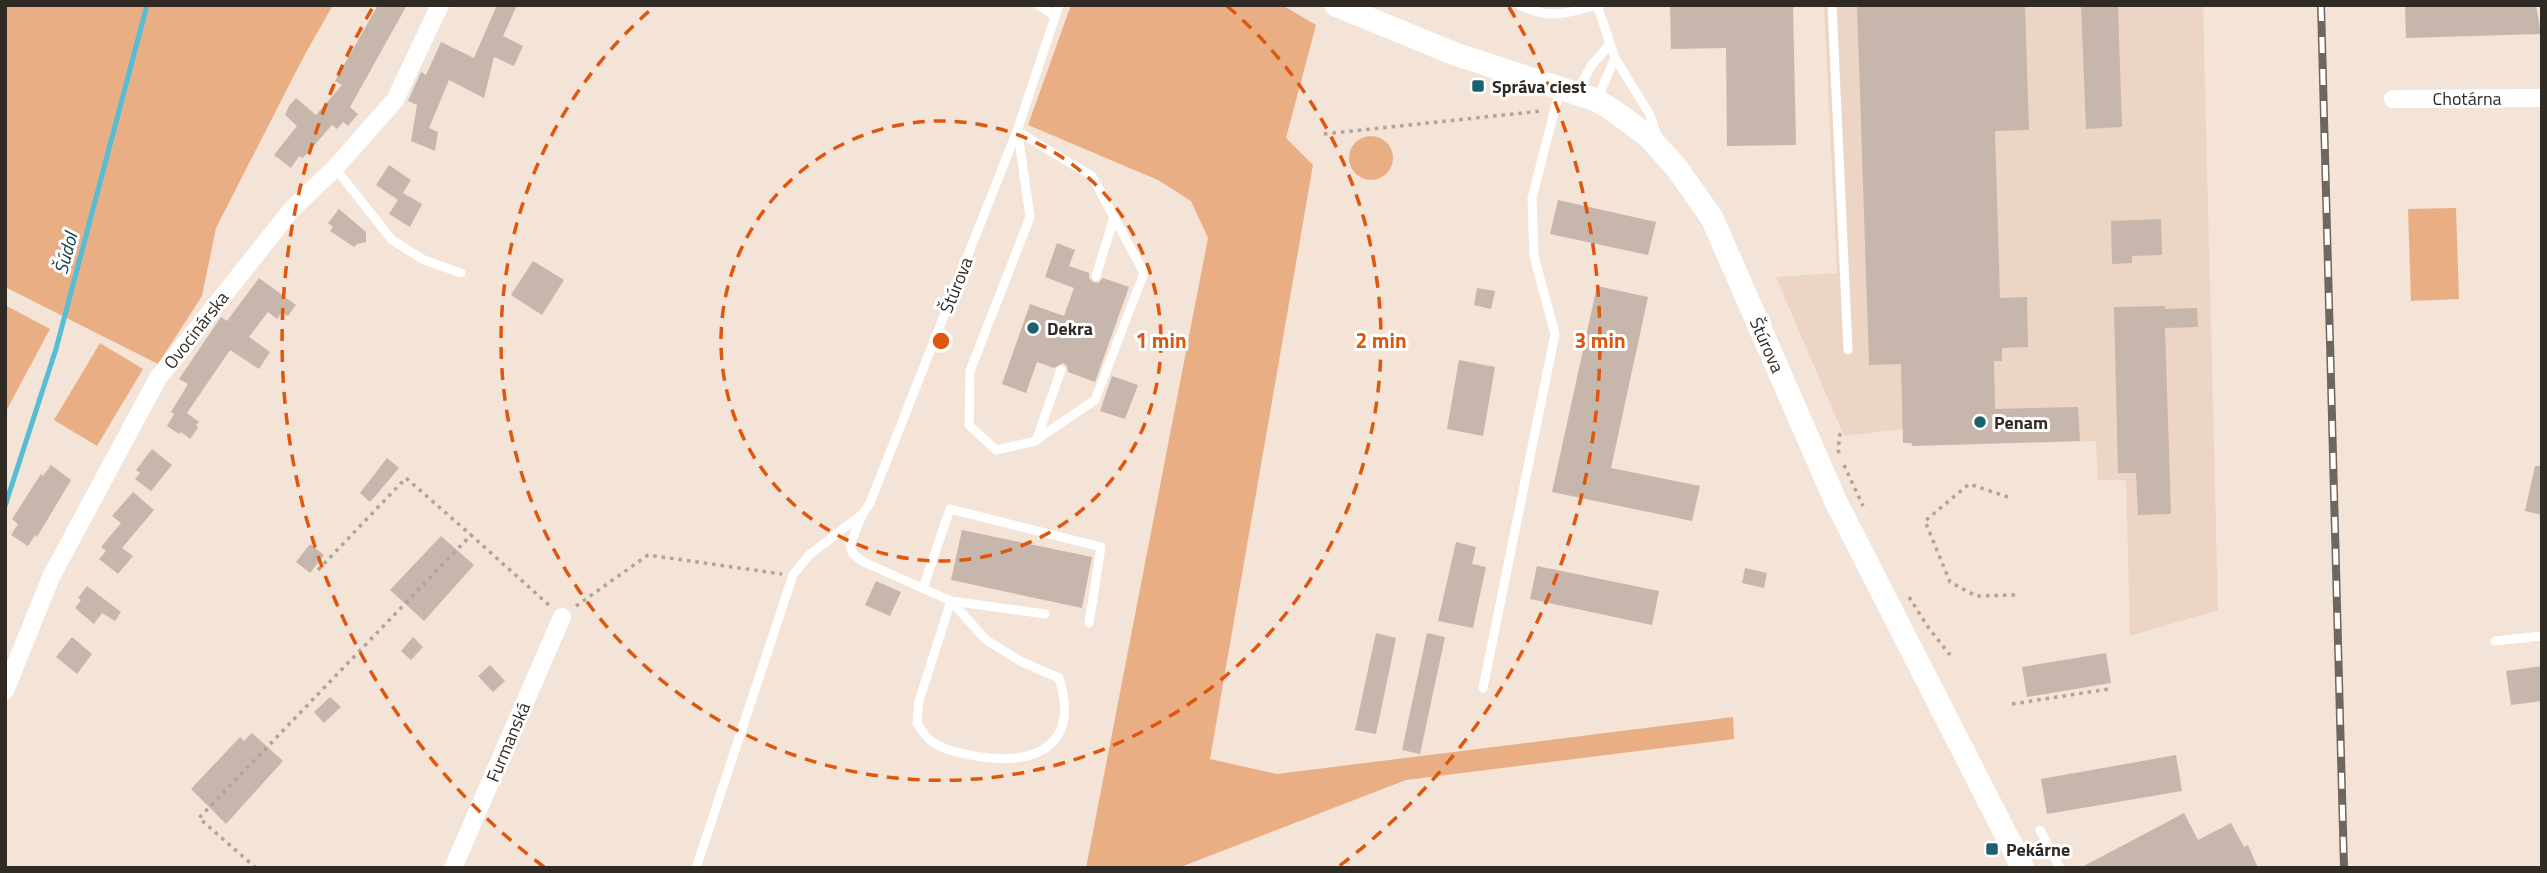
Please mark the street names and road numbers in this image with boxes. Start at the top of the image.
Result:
street label: Chotárna [2432,85,2502,112]
street label: Štúrova [933,253,979,317]
street label: Ovocinárska [157,285,235,375]
street label: Štúrova [1743,313,1791,377]
street label: Furmanská [479,698,537,786]

